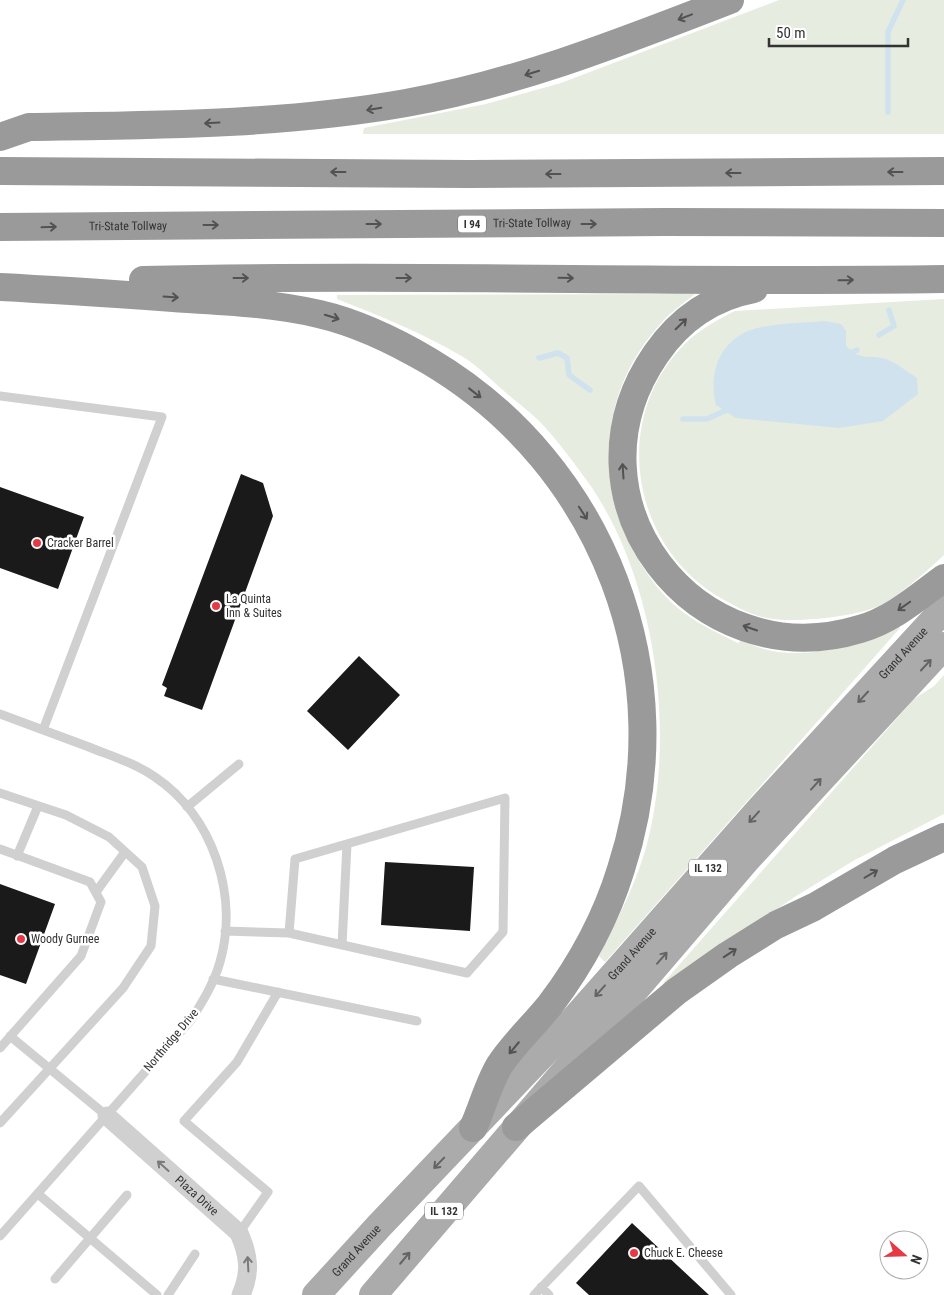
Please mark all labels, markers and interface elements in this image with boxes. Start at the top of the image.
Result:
one-way arrow [678,13,693,23]
scale bar [769,15,908,47]
text: 50 m [776,24,806,42]
one-way arrow [524,68,540,78]
one-way arrow [366,104,382,114]
one-way arrow [204,118,220,127]
one-way arrow [888,167,904,177]
one-way arrow [330,168,346,177]
one-way arrow [725,168,742,178]
one-way arrow [545,169,562,179]
road number: I 94 [458,215,486,232]
street label: Tri-State Tollway [493,216,571,230]
street label: Tri-State Tollway [89,219,167,233]
one-way arrow [365,219,381,229]
one-way arrow [580,219,596,229]
one-way arrow [202,220,219,230]
one-way arrow [40,222,56,231]
one-way arrow [232,273,249,283]
one-way arrow [395,273,411,283]
one-way arrow [558,273,574,283]
one-way arrow [838,275,854,285]
one-way arrow [163,293,179,302]
one-way arrow [323,313,339,323]
one-way arrow [674,318,687,330]
one-way arrow [468,387,481,398]
one-way arrow [618,463,628,479]
one-way arrow [578,506,588,520]
place label: Cracker Barrel [47,536,114,550]
marker: Cracker Barrel [31,537,43,549]
place label: La Quinta Inn & Suites [226,592,282,620]
marker: La Quinta Inn & Suites [210,600,222,612]
one-way arrow [898,601,912,611]
one-way arrow [742,623,758,632]
street label: Grand Avenue [876,624,931,682]
one-way arrow [920,658,932,671]
one-way arrow [858,690,869,703]
one-way arrow [810,777,822,790]
one-way arrow [748,810,759,823]
road number: IL 132 [689,860,727,876]
one-way arrow [864,868,878,878]
street label: Grand Avenue [605,925,659,983]
place label: Woody Gurnee [31,932,100,946]
marker: Woody Gurnee [15,933,27,945]
one-way arrow [723,948,737,959]
one-way arrow [656,952,667,965]
one-way arrow [594,984,605,997]
street label: Northridge Drive [141,1006,201,1074]
one-way arrow [509,1041,520,1054]
one-way arrow [433,1157,445,1169]
one-way arrow [157,1160,170,1172]
street label: Plaza Drive [172,1173,222,1219]
road number: IL 132 [425,1202,463,1220]
street label: Grand Avenue [329,1222,384,1280]
north arrow [879,1230,929,1280]
place label: Chuck E. Cheese [644,1246,723,1260]
marker: Chuck E. Cheese [628,1247,640,1259]
one-way arrow [399,1252,410,1265]
text: N [907,1253,925,1266]
one-way arrow [243,1256,252,1272]

